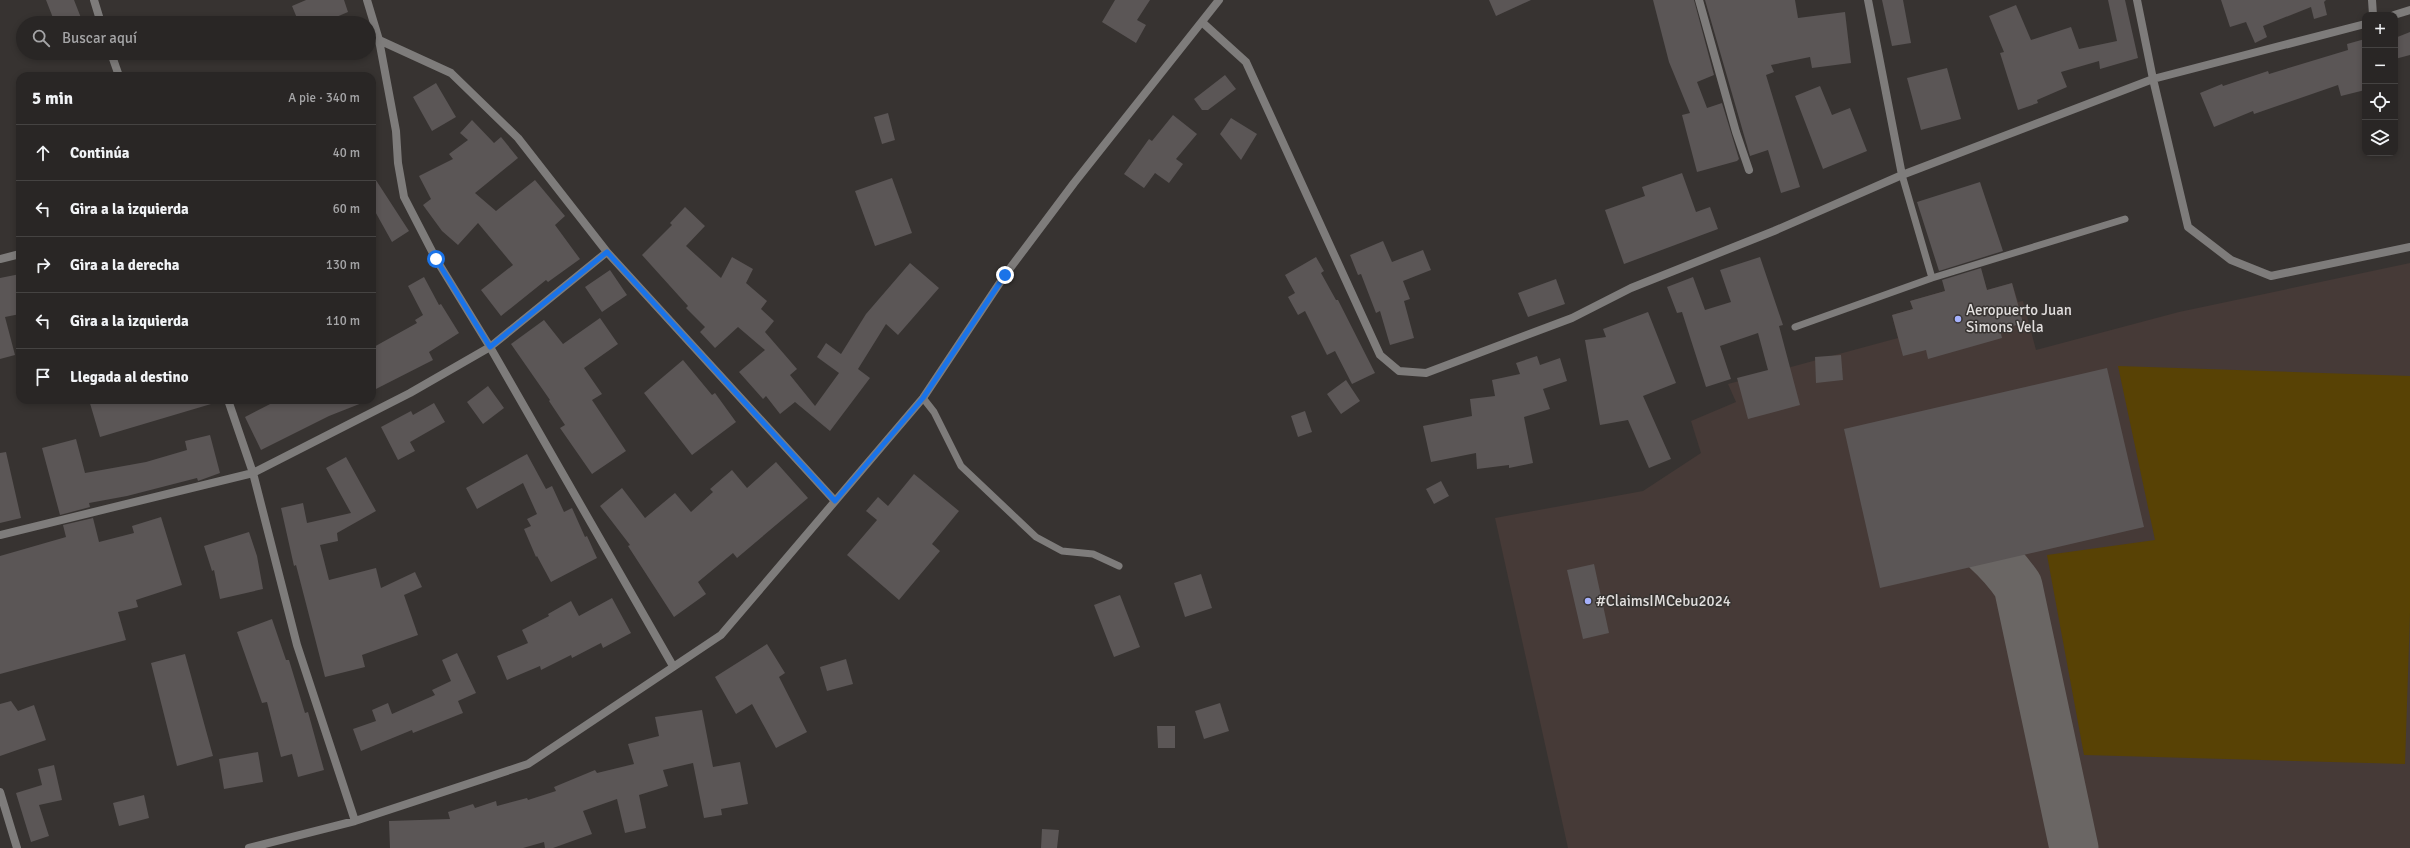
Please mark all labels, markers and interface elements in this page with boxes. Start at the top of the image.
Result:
map controls [2362,12,2398,156]
button: + [2362,12,2398,48]
search box [16,16,376,60]
icon: search [30,27,52,49]
text: Buscar aquí [62,29,137,47]
button: − [2362,48,2398,84]
button: locate [2362,84,2398,120]
text: 5 min [32,88,73,109]
text: A pie · 340 m [288,90,360,106]
button: layers [2362,120,2398,156]
icon: ahead [32,142,54,164]
text: Continúa [70,144,129,162]
text: 40 m [333,145,360,161]
icon: left [32,198,54,220]
text: Gira a la izquierda [70,200,189,218]
text: 60 m [333,201,360,217]
route start [427,250,445,268]
icon: right [32,254,54,276]
text: Gira a la derecha [70,256,180,274]
text: 130 m [326,257,360,273]
route end [996,266,1014,284]
place label: Aeropuerto Juan Simons Vela [1966,301,2072,336]
icon: left [32,310,54,332]
text: Gira a la izquierda [70,312,189,330]
text: 110 m [326,313,360,329]
marker: Aeropuerto Juan Simons Vela [1953,314,1963,324]
icon: arrive [32,366,54,388]
text: Llegada al destino [70,368,189,386]
place label: #ClaimsIMCebu2024 [1596,592,1731,610]
marker: #ClaimsIMCebu2024 [1583,596,1593,606]

